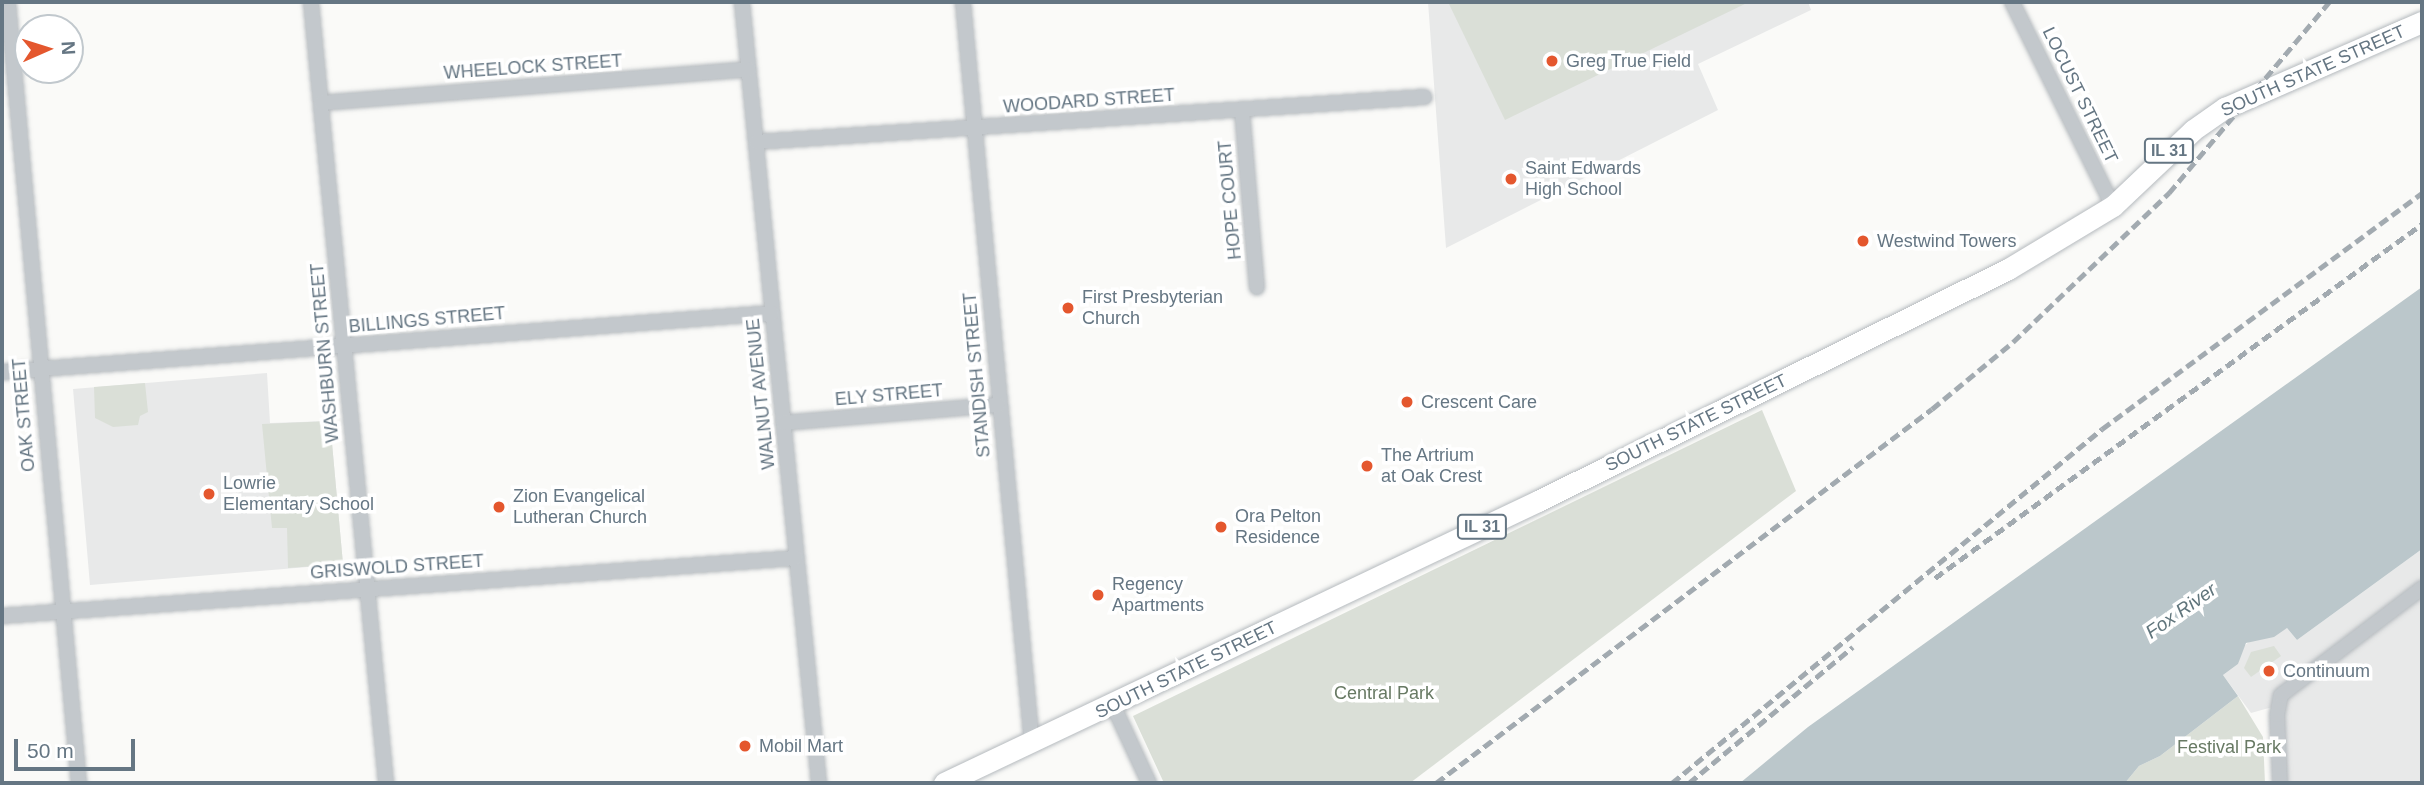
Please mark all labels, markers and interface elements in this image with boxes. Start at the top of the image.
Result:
north arrow [14,14,84,84]
street label: SOUTH STATE STREET [2218,21,2408,121]
street label: LOCUST STREET [2038,23,2122,167]
text: N [58,41,79,55]
street label: WHEELOCK STREET [443,50,623,84]
place label: Greg True Field [1566,50,1691,72]
marker: Greg True Field [1544,53,1560,69]
street label: WOODARD STREET [1002,84,1176,118]
street label: HOPE COURT [1214,139,1246,261]
road number: IL 31 [2143,139,2195,164]
place label: Saint Edwards High School [1525,158,1641,200]
marker: Saint Edwards High School [1503,171,1519,187]
place label: Westwind Towers [1877,230,2017,252]
marker: Westwind Towers [1855,233,1871,249]
street label: WASHBURN STREET [306,262,344,444]
place label: First Presbyterian Church [1082,287,1223,330]
street label: STANDISH STREET [959,292,995,458]
marker: First Presbyterian Church [1060,300,1076,316]
street label: BILLINGS STREET [348,302,506,338]
street label: WALNUT AVENUE [742,317,780,471]
street label: OAK STREET [8,357,40,473]
street label: SOUTH STATE STREET [1602,370,1790,476]
street label: ELY STREET [834,380,944,410]
place label: Crescent Care [1421,391,1537,413]
marker: Crescent Care [1399,394,1415,410]
place label: The Artrium at Oak Crest [1381,445,1482,488]
marker: The Artrium at Oak Crest [1359,458,1375,474]
place label: Lowrie Elementary School [223,473,374,516]
marker: Lowrie Elementary School [201,486,217,502]
place label: Zion Evangelical Lutheran Church [513,486,647,528]
marker: Zion Evangelical Lutheran Church [491,499,507,515]
place label: Ora Pelton Residence [1235,506,1321,548]
road number: IL 31 [1456,514,1508,540]
marker: Ora Pelton Residence [1213,519,1229,535]
street label: GRISWOLD STREET [309,550,485,584]
place label: Regency Apartments [1112,574,1204,616]
water label: Fox River [2141,578,2221,644]
marker: Regency Apartments [1090,587,1106,603]
street label: SOUTH STATE STREET [1092,617,1280,723]
place label: Continuum [2283,660,2370,682]
marker: Continuum [2261,663,2277,679]
park label: Central Park [1334,682,1434,704]
scale bar [18,726,138,770]
place label: Mobil Mart [759,735,843,757]
park label: Festival Park [2177,736,2281,758]
marker: Mobil Mart [737,738,753,754]
text: 50 m [27,739,74,762]

